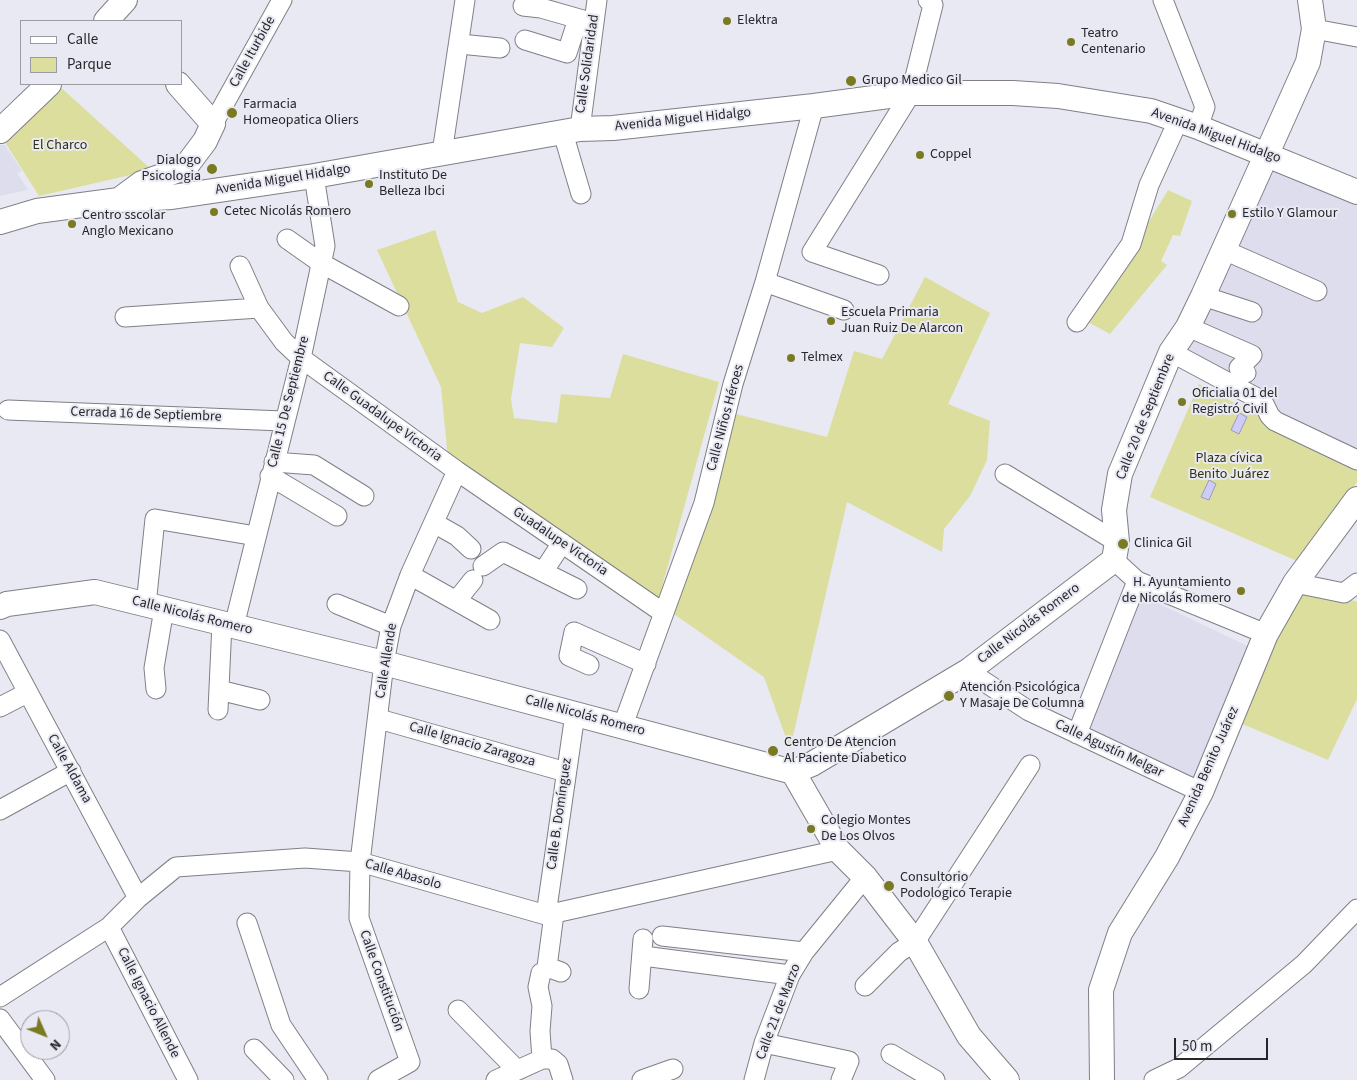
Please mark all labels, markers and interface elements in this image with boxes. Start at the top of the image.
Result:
street label: Calle Solidaridad [573,13,603,115]
place label: Elektra [737,13,778,29]
street label: Calle Iturbide [227,14,279,90]
marker: Elektra [721,15,733,27]
legend [20,20,182,85]
place label: Teatro Centenario [1081,26,1146,58]
text: Calle [67,29,98,50]
marker: Teatro Centenario [1065,36,1077,48]
text: Parque [67,54,111,75]
place label: Grupo Medico Gil [862,73,962,89]
marker: Grupo Medico Gil [844,74,858,88]
place label: Farmacia Homeopatica Oliers [243,97,358,130]
street label: Avenida Miguel Hidalgo [614,105,752,135]
street label: Avenida Miguel Hidalgo [1149,105,1283,167]
marker: Farmacia Homeopatica Oliers [225,106,239,120]
park label: El Charco [33,138,87,154]
place label: Coppel [930,147,972,163]
marker: Coppel [914,149,926,161]
place label: Dialogo Psicologia [142,153,201,186]
street label: Avenida Miguel Hidalgo [214,161,352,199]
marker: Dialogo Psicologia [205,162,219,176]
place label: Instituto De Belleza Ibci [379,168,447,200]
marker: Instituto De Belleza Ibci [363,178,375,190]
place label: Cetec Nicolás Romero [224,204,351,220]
marker: Cetec Nicolás Romero [208,206,220,218]
place label: Estilo Y Glamour [1242,206,1337,222]
place label: Centro sscolar Anglo Mexicano [82,208,174,240]
marker: Estilo Y Glamour [1226,208,1238,220]
marker: Centro sscolar Anglo Mexicano [66,218,78,230]
place label: Escuela Primaria Juan Ruiz De Alarcon [841,305,963,338]
marker: Escuela Primaria Juan Ruiz De Alarcon [825,315,837,327]
street label: Calle 15 De Septiembre [265,334,313,470]
place label: Telmex [801,350,843,366]
marker: Telmex [785,352,797,364]
street label: Calle 20 de Septiembre [1113,352,1179,482]
street label: Calle Niños Héroes [704,363,748,473]
street label: Calle Guadalupe Victoria [319,368,445,466]
place label: Oficialia 01 del Registró Civil [1192,386,1278,418]
marker: Oficialia 01 del Registró Civil [1176,396,1188,408]
street label: Cerrada 16 de Septiembre [70,404,222,426]
park label: Plaza cívica Benito Juárez [1189,451,1269,484]
street label: Guadalupe Victoria [509,504,611,580]
place label: Clinica Gil [1134,536,1192,552]
marker: Clinica Gil [1116,537,1130,551]
place label: H. Ayuntamiento de Nicolás Romero [1122,575,1231,608]
street label: Calle Nicolás Romero [975,580,1083,668]
marker: H. Ayuntamiento de Nicolás Romero [1235,585,1247,597]
street label: Calle Nicolás Romero [130,593,254,639]
street label: Calle Allende [373,622,401,700]
place label: Atención Psicológica Y Masaje De Columna [960,680,1084,712]
marker: Atención Psicológica Y Masaje De Columna [942,689,956,703]
street label: Calle Nicolás Romero [523,692,647,740]
street label: Avenida Benito Juárez [1175,704,1243,830]
street label: Calle Agustín Melgar [1052,716,1166,782]
street label: Calle Ignacio Zaragoza [407,719,537,771]
street label: Calle Aldama [43,731,95,807]
place label: Centro De Atencion Al Paciente Diabetico [784,735,907,768]
marker: Centro De Atencion Al Paciente Diabetico [766,744,780,758]
street label: Calle B. Domínguez [544,757,576,871]
place label: Colegio Montes De Los Olvos [821,813,911,846]
marker: Colegio Montes De Los Olvos [805,823,817,835]
street label: Calle Abasolo [363,856,443,894]
place label: Consultorio Podologico Terapie [900,870,1012,902]
marker: Consultorio Podologico Terapie [882,879,896,893]
street label: Calle Constitución [355,928,407,1034]
street label: Calle Ignacio Allende [113,945,183,1061]
street label: Calle 21 de Marzo [753,962,805,1062]
north arrow [20,1010,70,1060]
scale bar [1177,1028,1271,1060]
text: N [45,1034,65,1055]
text: 50 m [1182,1036,1212,1057]

